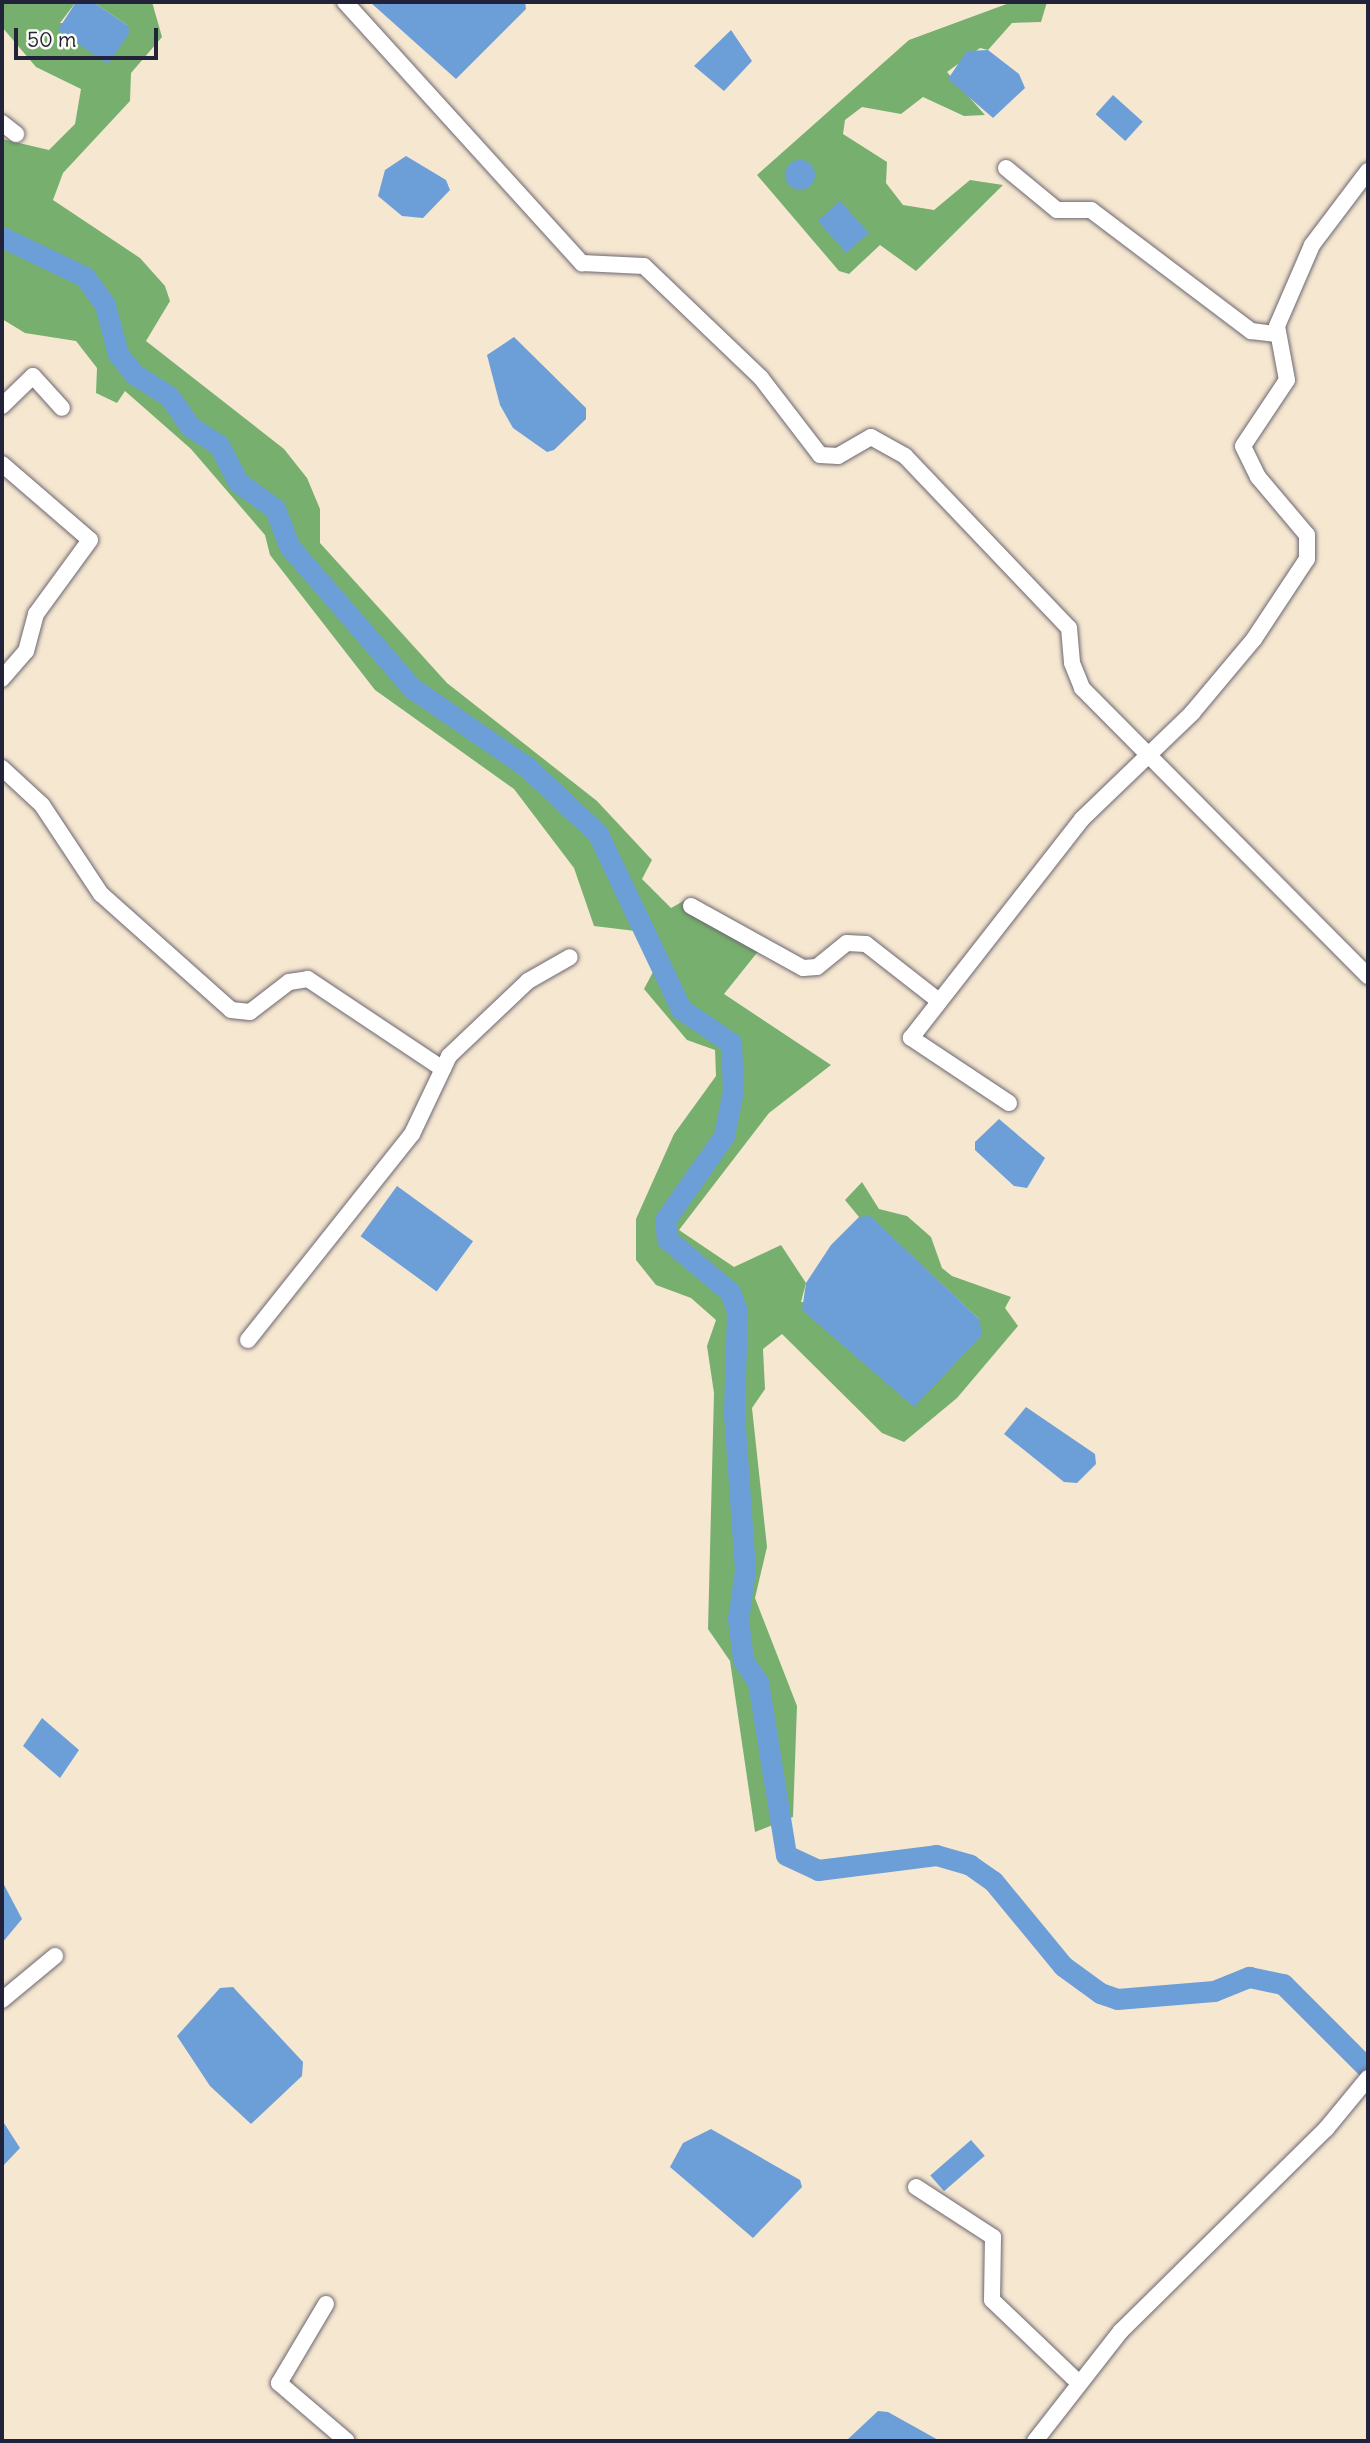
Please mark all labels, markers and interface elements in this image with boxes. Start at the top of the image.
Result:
scale bar [18,14,161,58]
text: 50 m [27,26,76,53]

